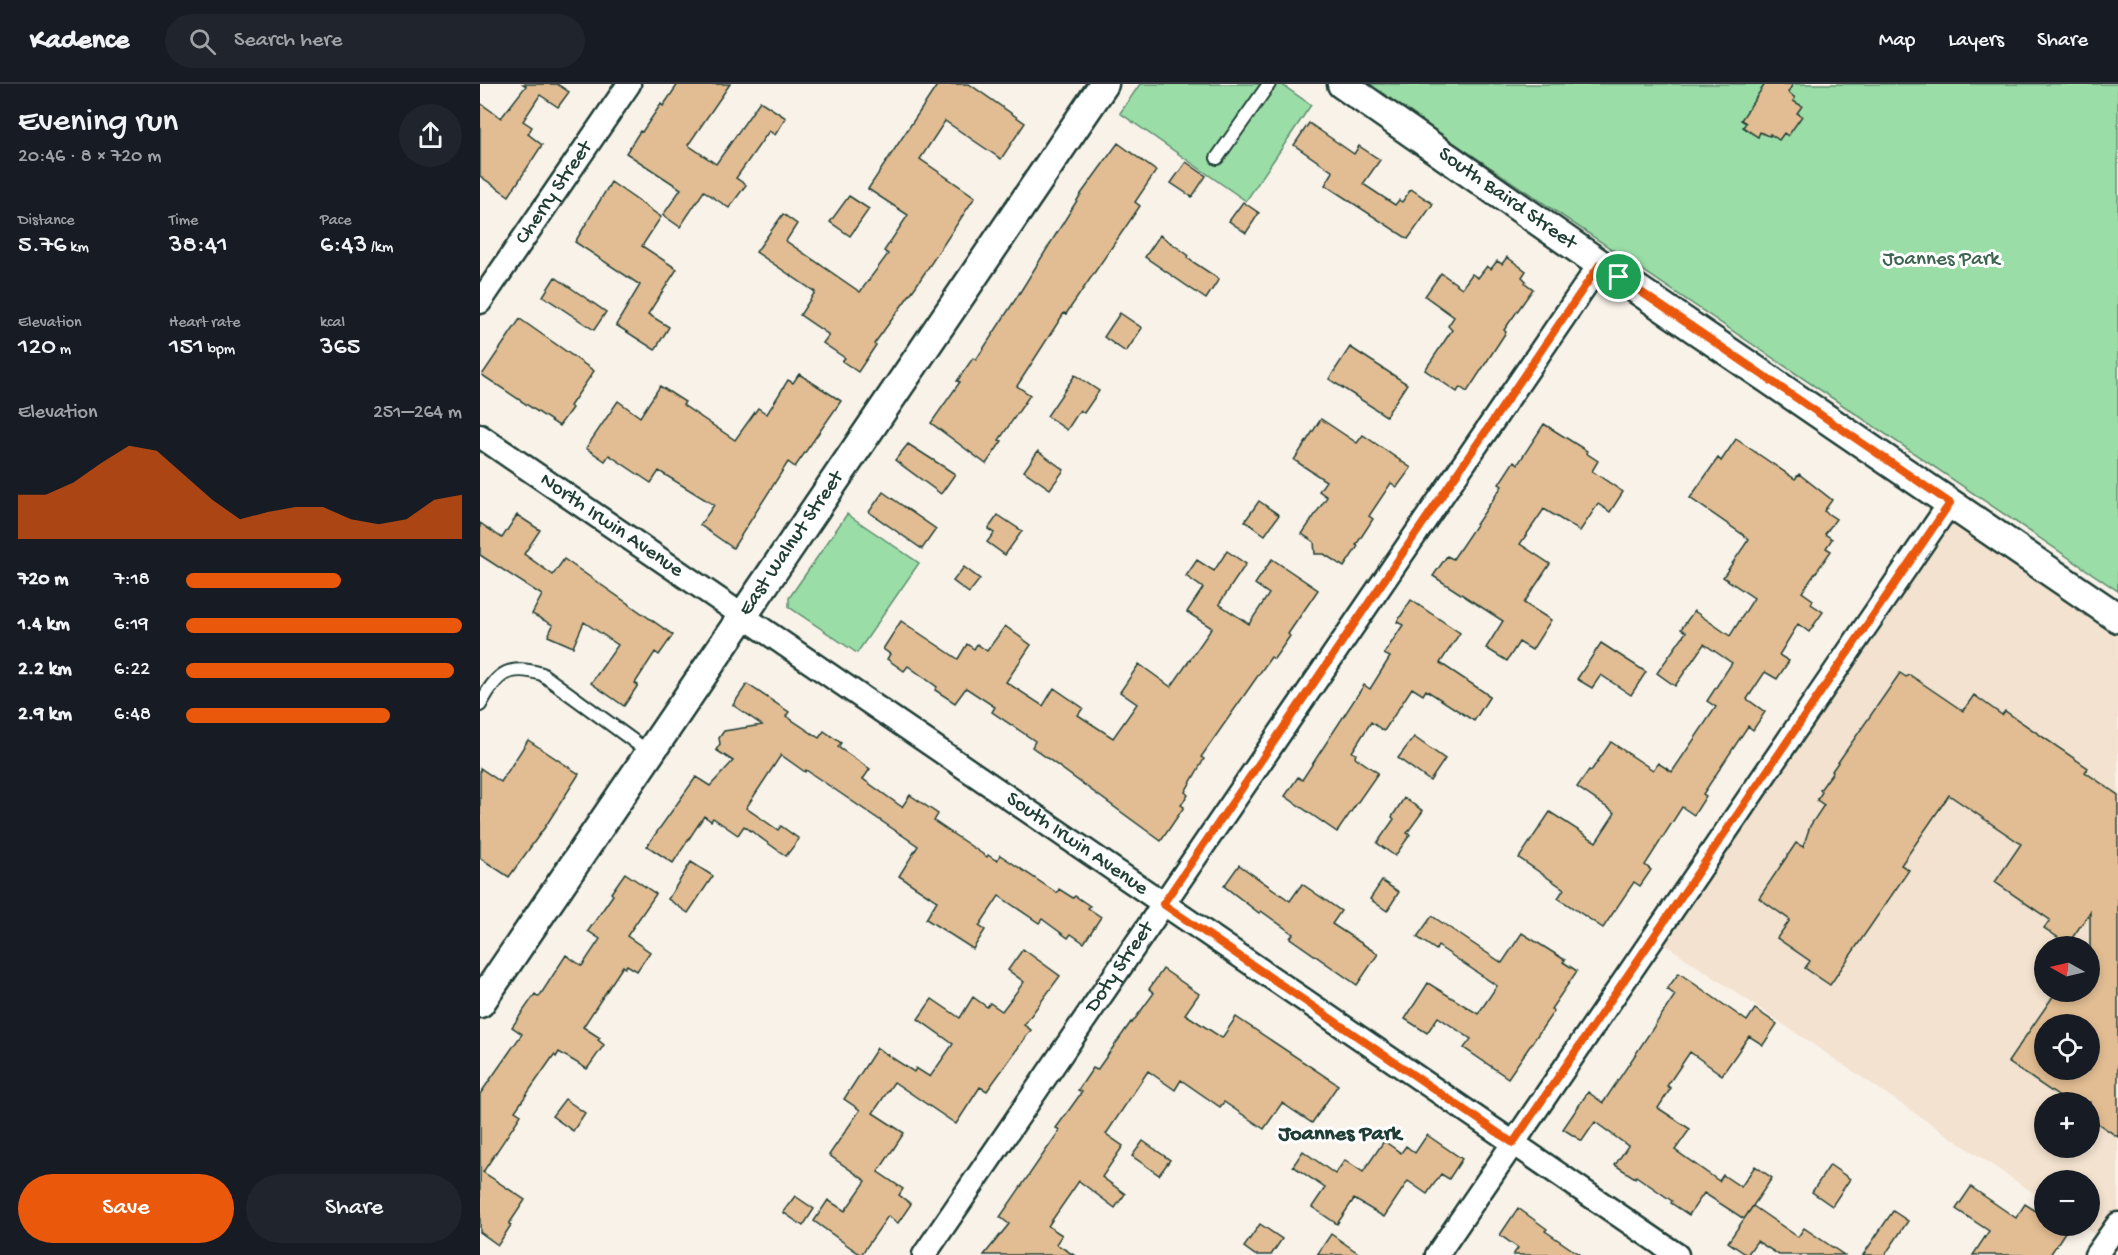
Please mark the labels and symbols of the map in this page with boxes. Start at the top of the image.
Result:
street label: Cherry Street [510,135,600,250]
street label: South Baird Street [1433,142,1583,257]
park label: Joannes Park [1882,248,2002,273]
pin [1593,251,1644,302]
street label: East Walnut Street [734,465,851,621]
street label: North Irwin Avenue [535,468,689,584]
street label: South Irwin Avenue [1001,787,1154,902]
street label: Doty Street [1079,915,1161,1019]
north arrow [2034,936,2100,1002]
district label: Joannes Park [1278,1122,1404,1148]

